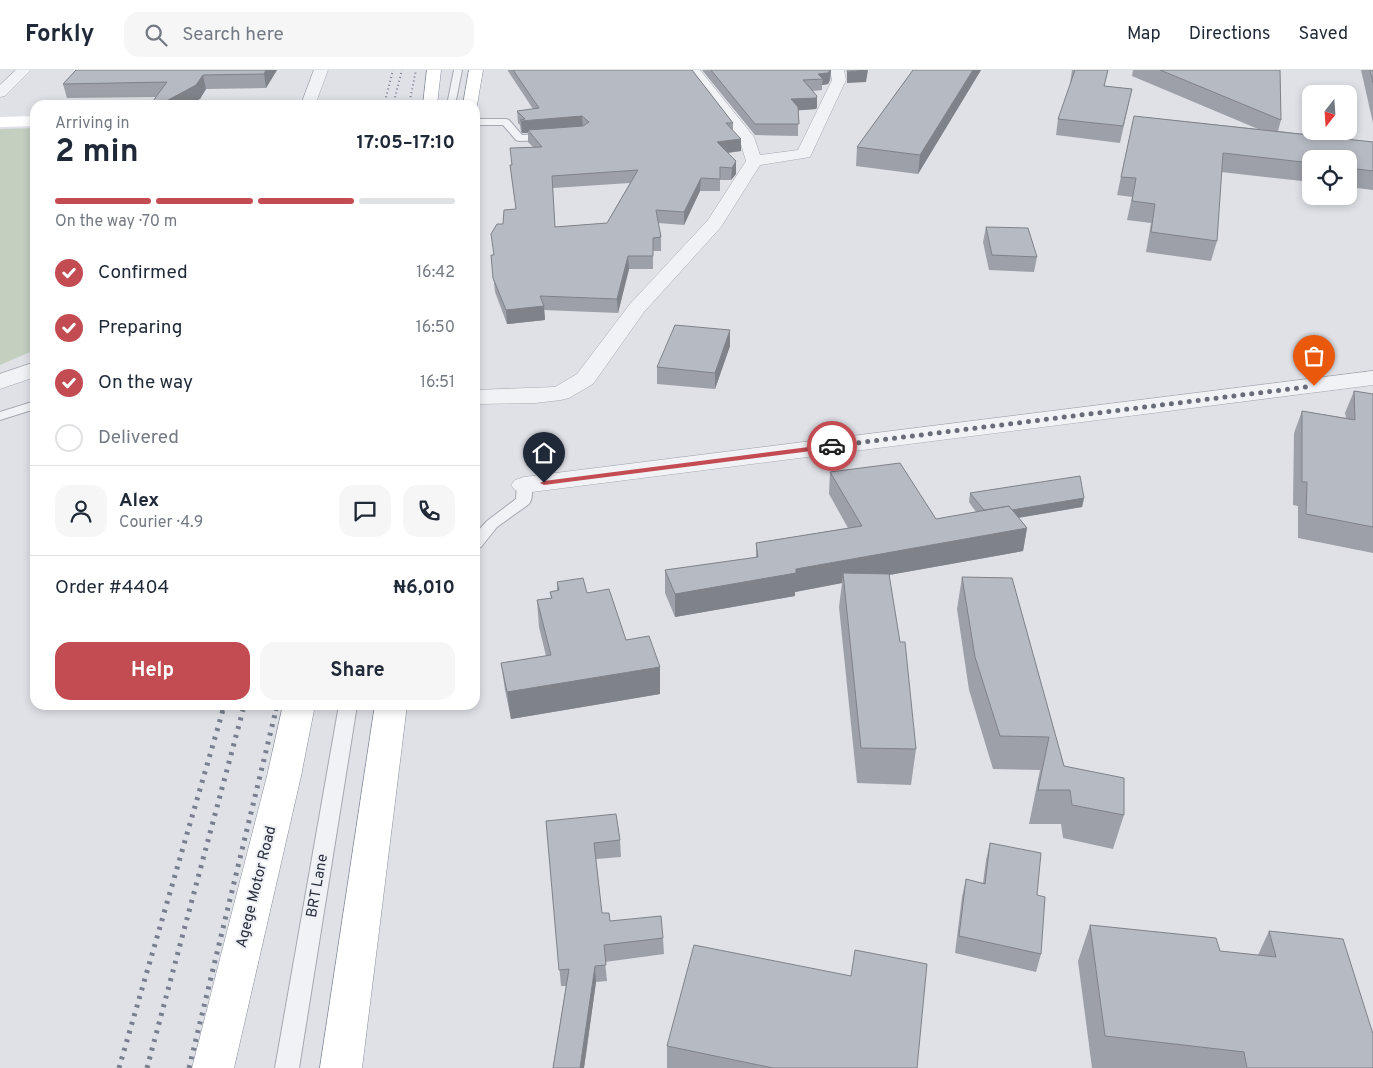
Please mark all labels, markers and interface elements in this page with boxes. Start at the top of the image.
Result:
search box [124,12,474,57]
text: Forkly [25,20,94,50]
icon: search [142,21,170,49]
text: Search here [182,23,284,47]
text: Map [1127,23,1161,46]
text: Directions [1189,23,1271,46]
text: Saved [1299,23,1348,46]
north arrow [1302,85,1358,140]
map controls [1302,85,1357,205]
text: Arriving in [55,114,130,134]
text: 17:05–17:10 [356,131,455,155]
text: 2 min [55,133,139,173]
button: locate [1302,150,1357,205]
text: On the way · 70 m [55,212,177,232]
icon: check [55,259,83,287]
text: Confirmed [98,261,188,285]
text: 16:42 [416,263,455,283]
icon: check [55,314,83,342]
text: Preparing [98,316,182,340]
text: 16:50 [416,318,455,338]
pin [1293,335,1335,386]
icon: bag [1300,342,1328,370]
icon: check [55,369,83,397]
text: On the way [98,371,193,395]
text: 16:51 [420,373,455,393]
courier [807,421,857,471]
text: Delivered [98,426,179,450]
pin [523,432,565,483]
icon: car [818,432,846,460]
icon: home [530,439,558,467]
button: person [55,485,107,537]
button: chat [339,485,391,537]
button: phone [403,485,455,537]
text: Alex [119,489,159,513]
text: Courier · 4.9 [119,513,203,533]
text: Order #4404 [55,576,169,600]
text: ₦6,010 [393,576,455,600]
button: Help [55,642,250,700]
button: Share [260,642,455,700]
street label: Agege Motor Road [233,824,281,950]
street label: BRT Lane [303,853,333,919]

